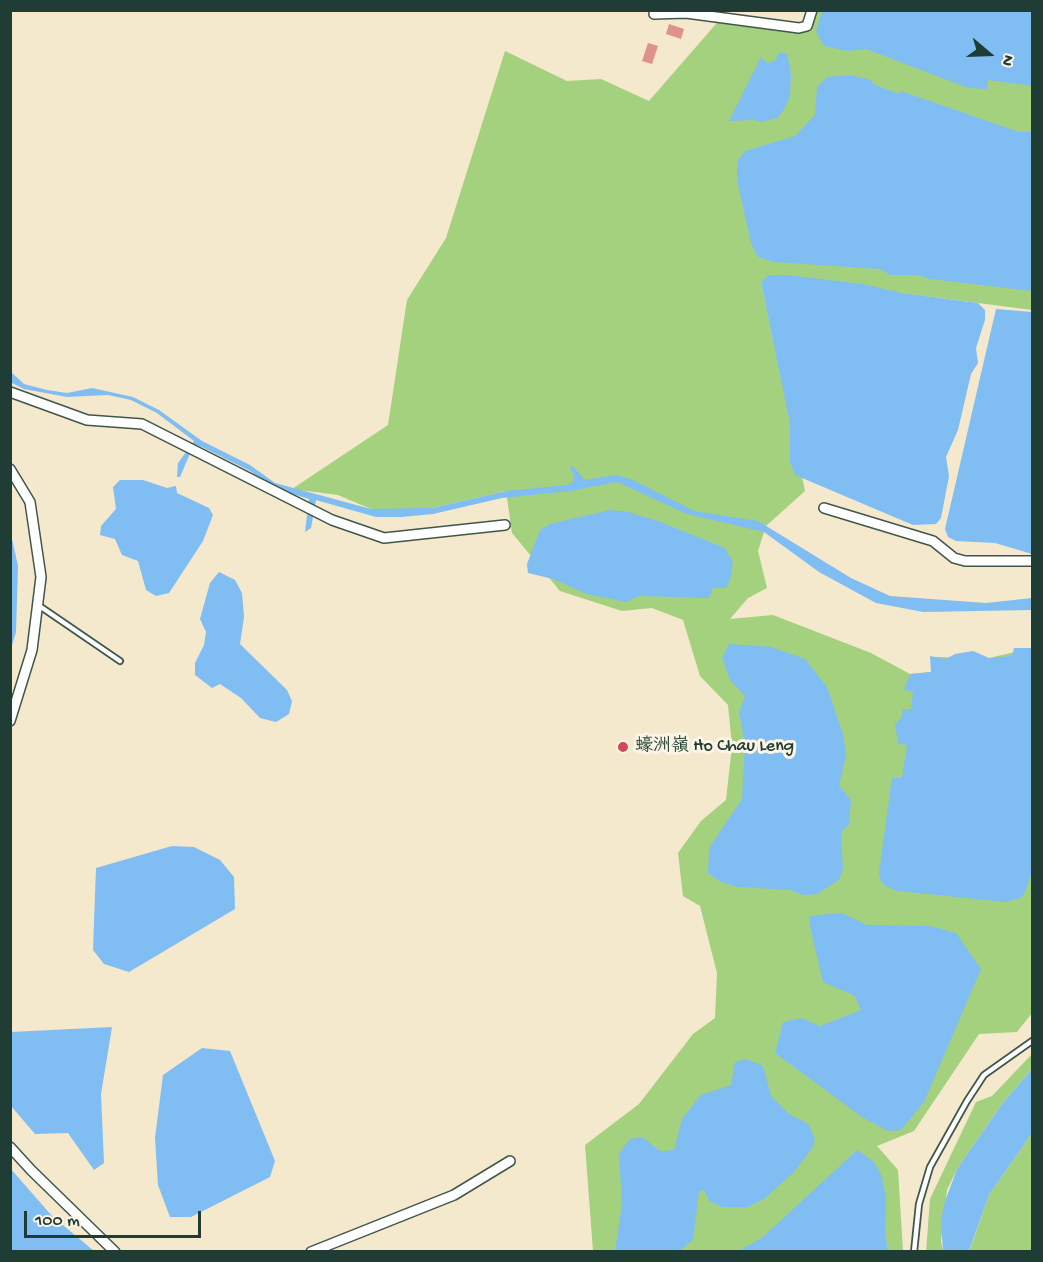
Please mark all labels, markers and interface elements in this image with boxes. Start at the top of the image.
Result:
north arrow [959,24,1019,84]
text: N [996,52,1017,68]
place label: 蠔洲嶺 Ho Chau Leng [635,736,794,758]
marker: 蠔洲嶺 Ho Chau Leng [616,740,630,754]
scale bar [27,1199,204,1237]
text: 100 m [35,1211,80,1232]

